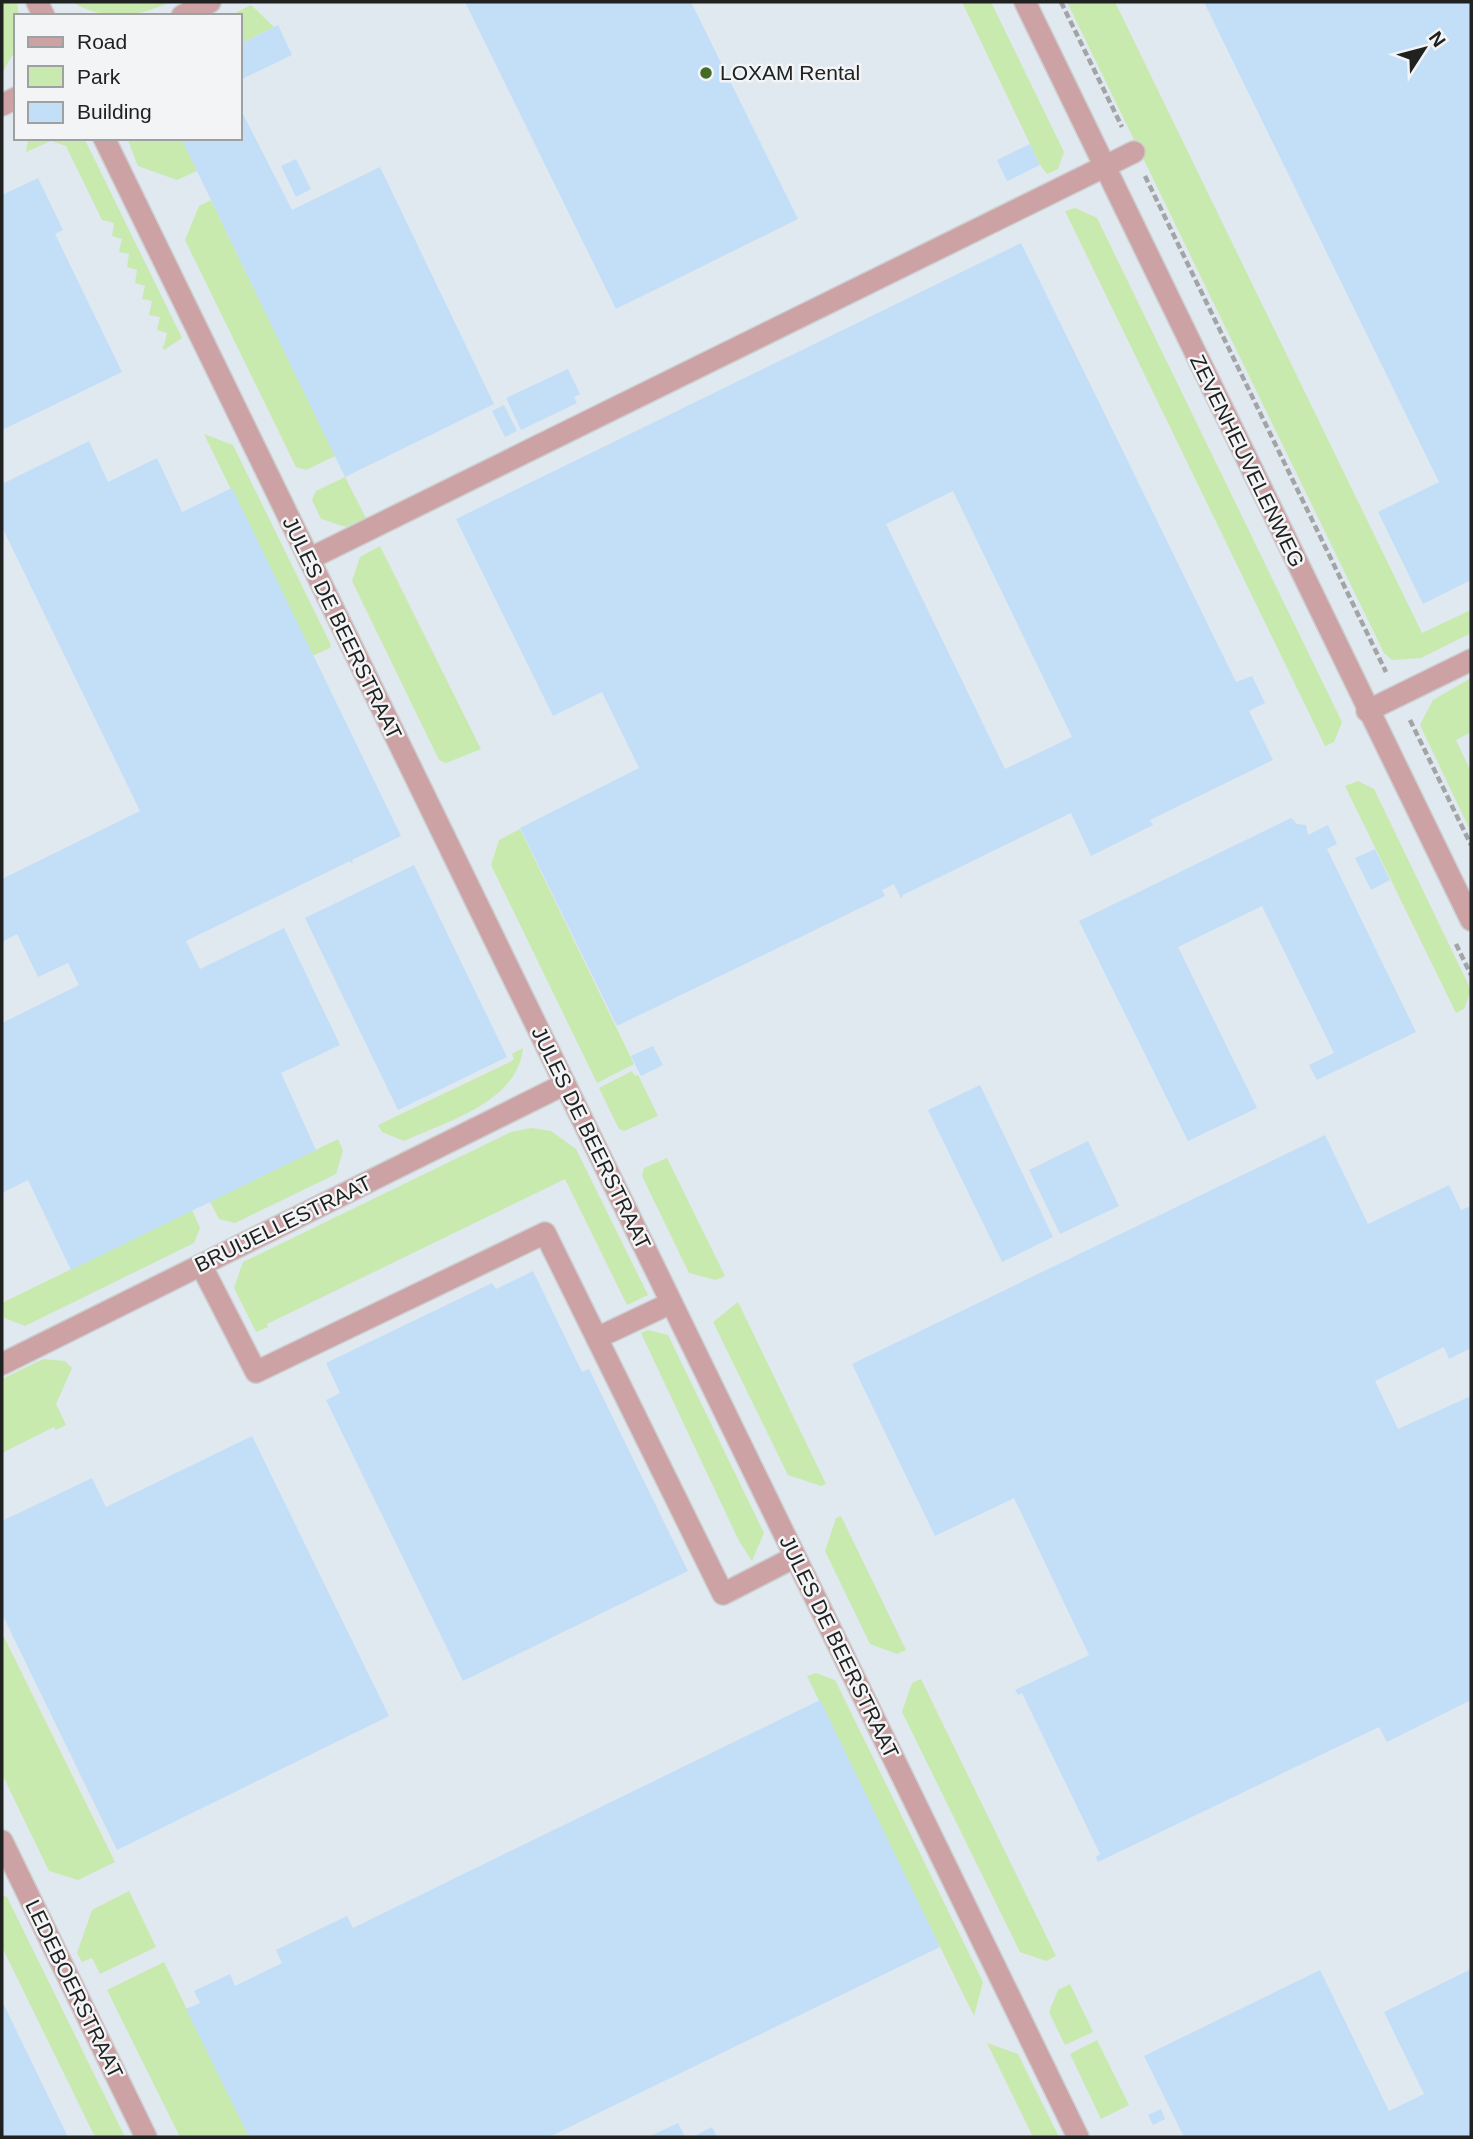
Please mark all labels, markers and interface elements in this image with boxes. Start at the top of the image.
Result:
legend [14,14,242,140]
north arrow [1389,14,1459,84]
text: N [1425,28,1450,51]
text: Road [77,30,127,53]
place label: LOXAM Rental [720,61,860,84]
text: Park [77,65,121,88]
marker: LOXAM Rental [698,65,714,81]
text: Building [77,100,152,123]
street label: ZEVENHEUVELENWEG [1186,351,1309,571]
street label: JULES DE BEERSTRAAT [278,513,406,743]
street label: JULES DE BEERSTRAAT [527,1023,655,1253]
street label: BRUIJELLESTRAAT [191,1171,375,1276]
street label: JULES DE BEERSTRAAT [775,1532,903,1762]
street label: LEDEBOERSTRAAT [21,1896,128,2082]

